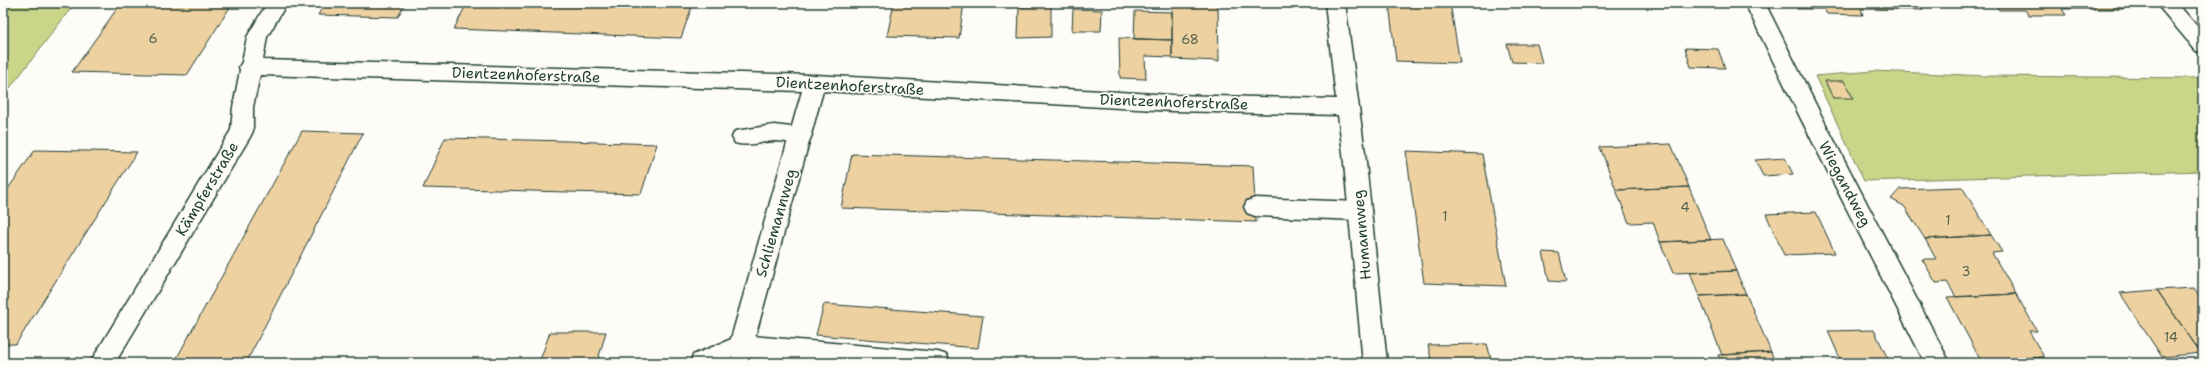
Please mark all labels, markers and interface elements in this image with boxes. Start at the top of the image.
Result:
house number: 6 [148,30,158,47]
house number: 68 [1181,31,1199,48]
street label: Dientzenhoferstraße [451,62,601,88]
street label: Dientzenhoferstraße [775,72,925,100]
street label: Dientzenhoferstraße [1099,89,1249,115]
street label: Kämpferstraße [171,138,243,240]
street label: Wiegandweg [1814,138,1876,230]
street label: Schliemannweg [751,166,801,280]
street label: Humannweg [1348,189,1376,281]
house number: 4 [1680,199,1690,216]
house number: 1 [1442,208,1448,225]
house number: 1 [1945,212,1951,229]
house number: 3 [1961,263,1971,280]
house number: 14 [2164,329,2178,346]

